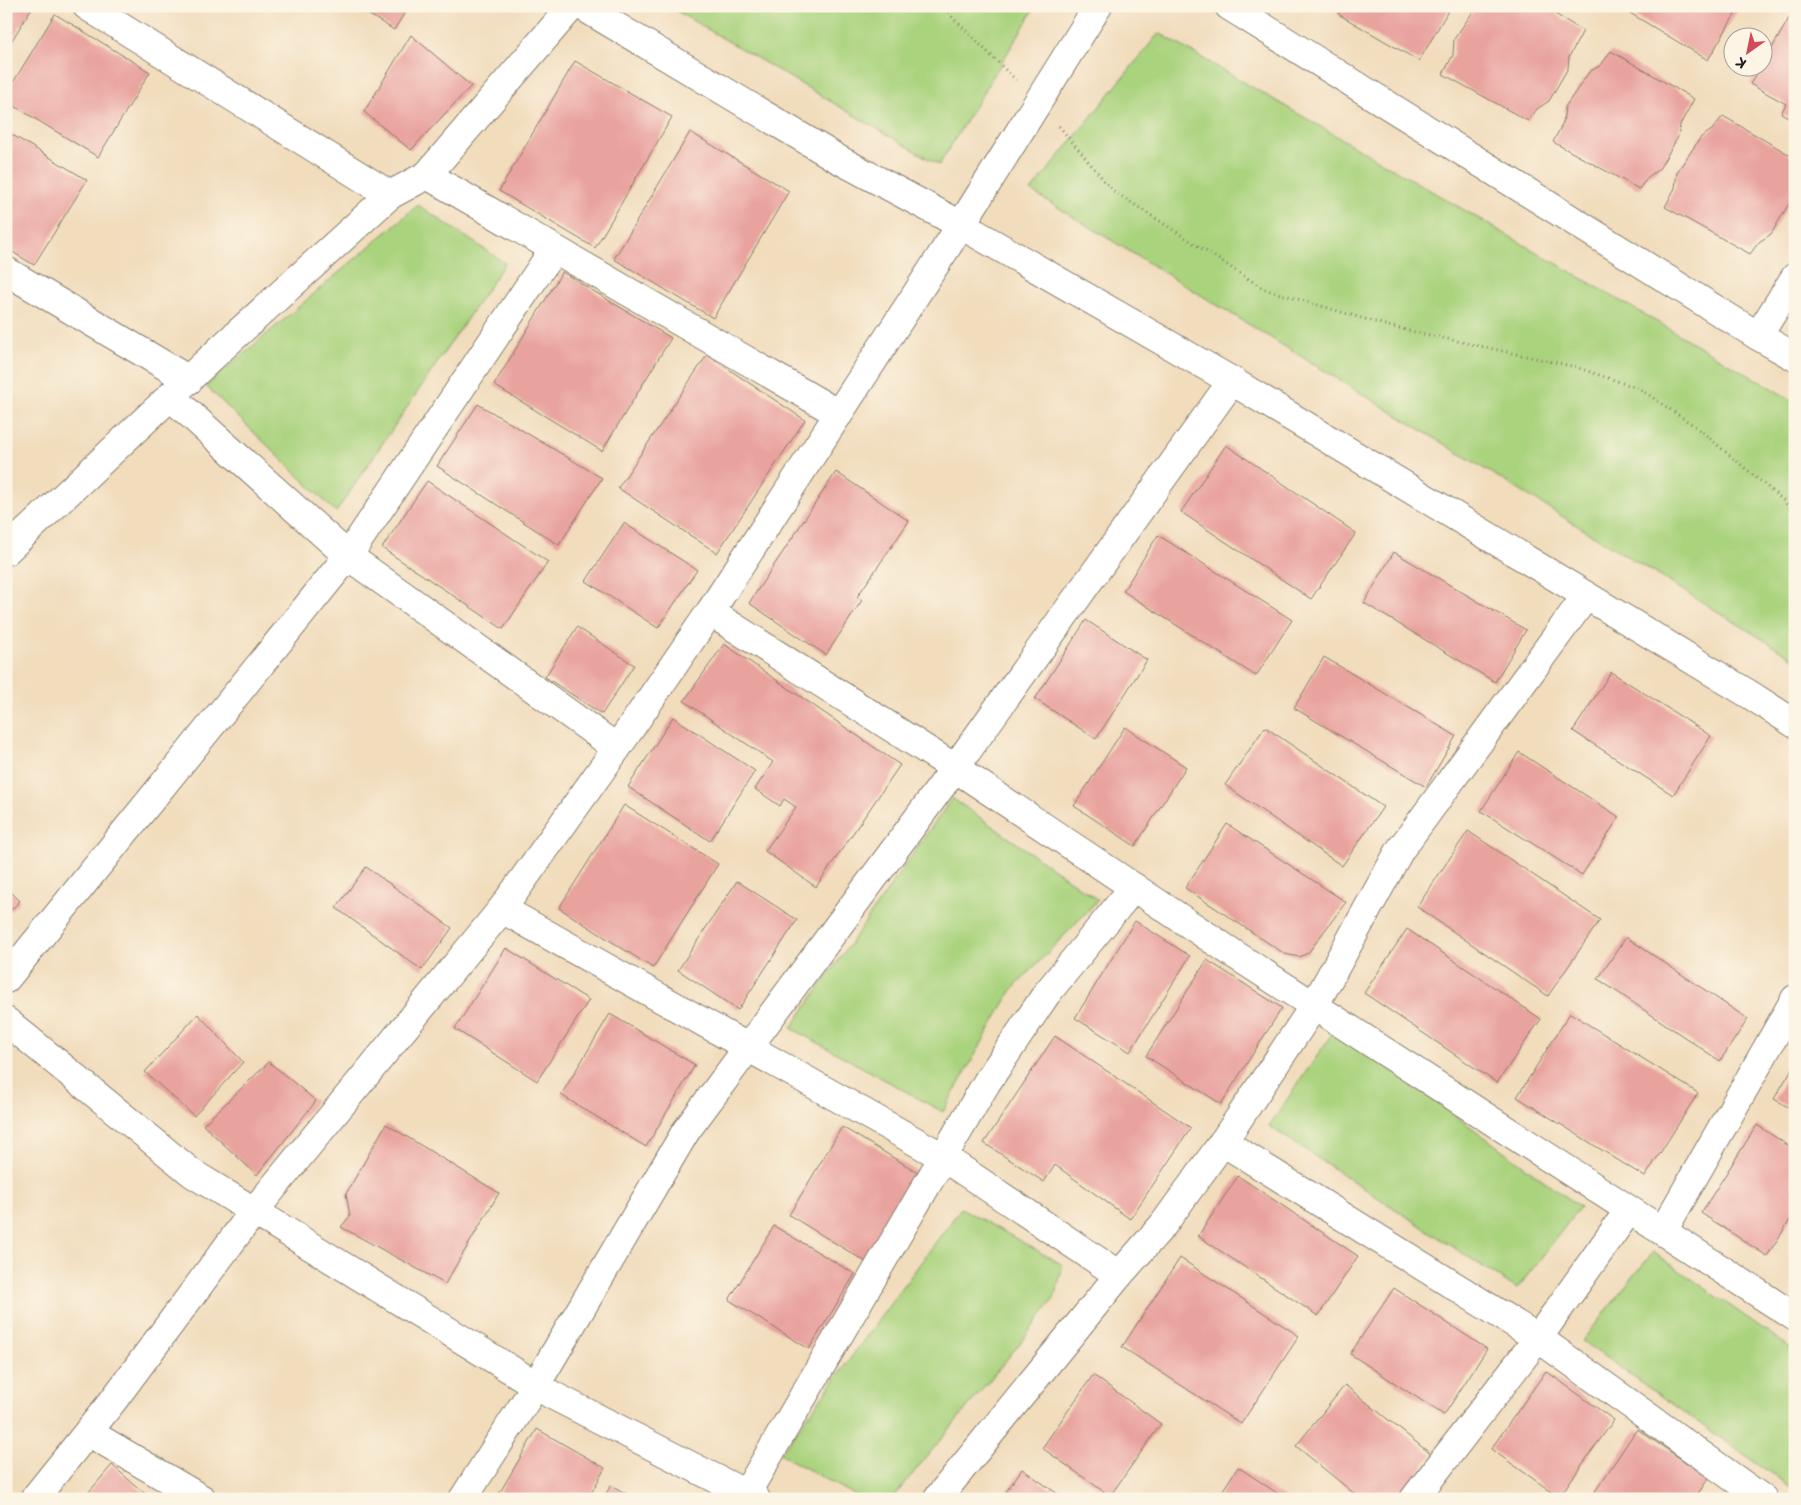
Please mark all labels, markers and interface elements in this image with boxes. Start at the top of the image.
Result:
north arrow [1724,28,1774,78]
text: K [1732,53,1750,74]

